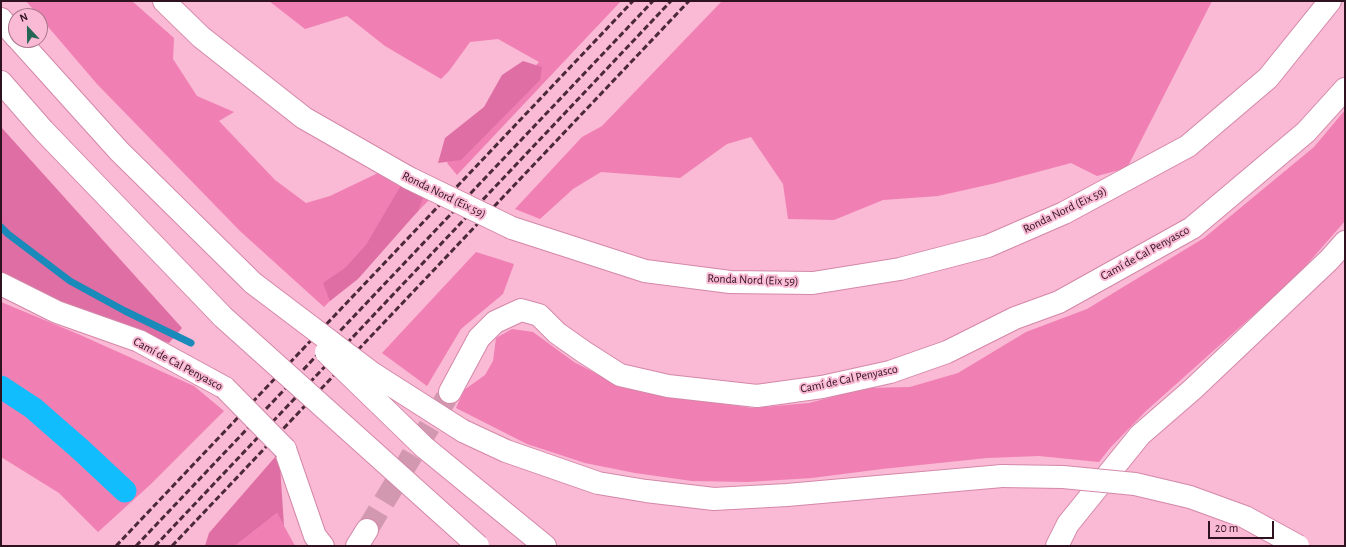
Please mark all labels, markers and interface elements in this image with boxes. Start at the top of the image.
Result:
north arrow [8,8,48,48]
text: N [18,11,29,24]
street label: Ronda Nord (Eix 59) [400,168,488,222]
street label: Ronda Nord (Eix 59) [1021,183,1109,237]
street label: Camí de Cal Penyasco [1098,223,1192,283]
street label: Ronda Nord (Eix 59) [707,271,799,289]
street label: Camí de Cal Penyasco [131,334,225,394]
street label: Camí de Cal Penyasco [799,362,899,396]
scale bar [1210,513,1276,539]
text: 20 m [1215,522,1238,534]

